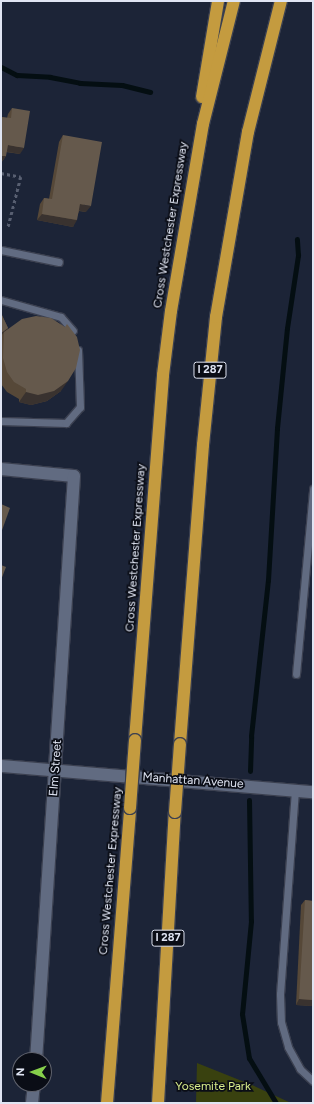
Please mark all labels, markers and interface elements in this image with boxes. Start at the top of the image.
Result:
street label: Cross Westchester Expressway [151,141,191,309]
road number: I 287 [193,361,227,379]
street label: Cross Westchester Expressway [123,464,149,632]
street label: Elm Street [47,739,65,797]
street label: Manhattan Avenue [142,770,244,792]
street label: Cross Westchester Expressway [96,787,126,955]
road number: I 287 [151,929,185,947]
north arrow [12,1052,52,1092]
text: N [14,1067,27,1076]
park label: Yosemite Park [175,1080,251,1094]

